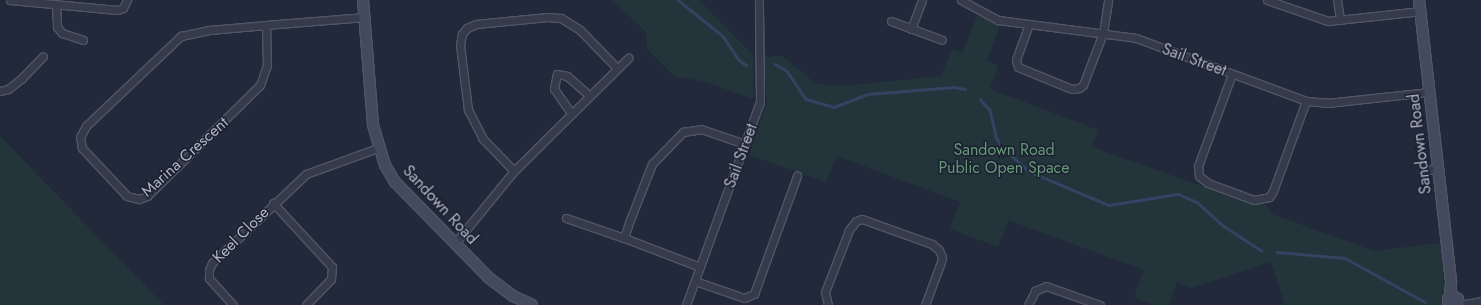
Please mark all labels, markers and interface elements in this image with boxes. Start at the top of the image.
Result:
street label: Sail Street [1159,39,1229,81]
street label: Sandown Road [1404,93,1436,195]
street label: Marina Crescent [138,113,232,201]
street label: Sail Street [720,121,762,191]
park label: Sandown Road Public Open Space [939,140,1069,178]
street label: Sandown Road [399,161,481,249]
street label: Keel Close [209,203,273,267]

